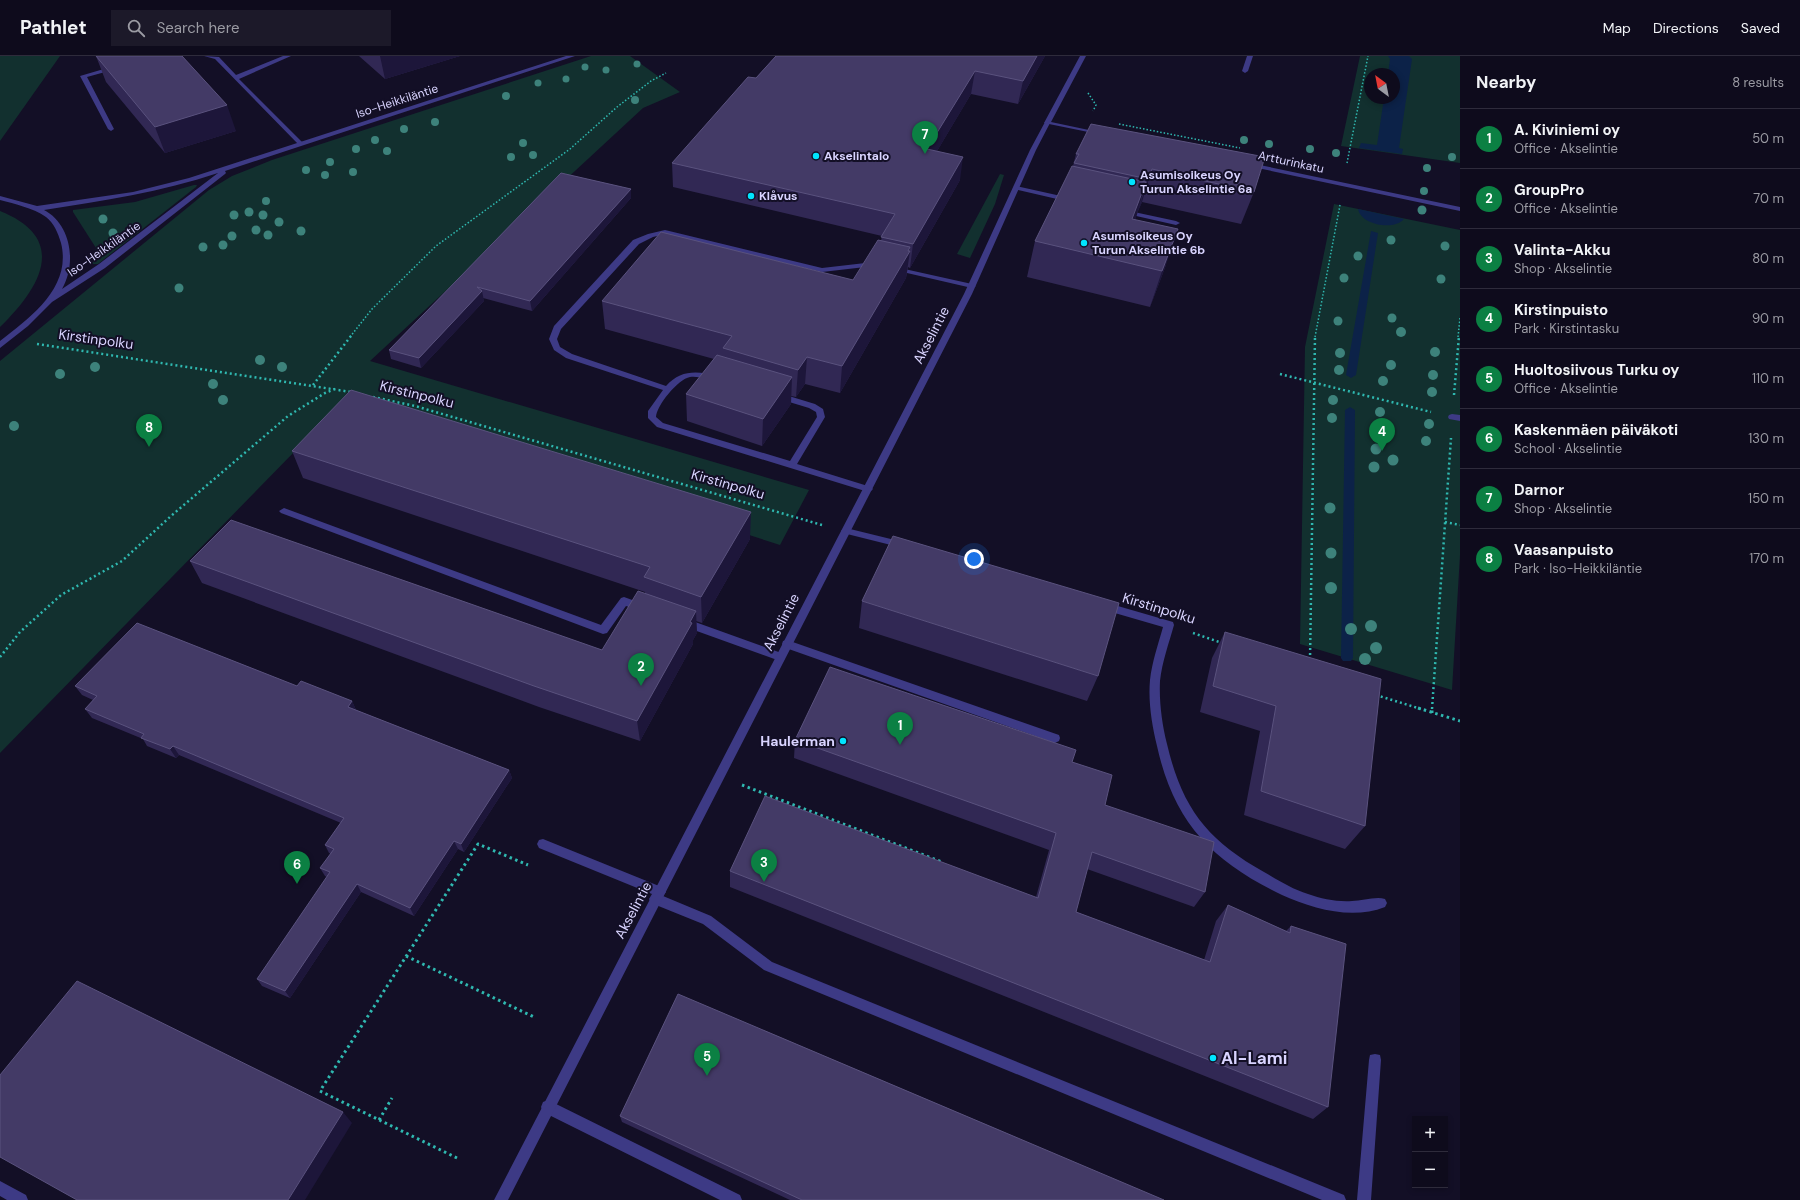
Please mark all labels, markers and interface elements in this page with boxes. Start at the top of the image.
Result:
search box [111,10,391,46]
text: Pathlet [20,15,87,40]
icon: search [125,17,147,39]
text: Search here [157,18,239,38]
text: Map [1603,19,1631,37]
text: Directions [1653,19,1719,37]
text: Saved [1741,19,1780,37]
north arrow [1364,68,1400,104]
text: Nearby [1476,71,1536,93]
text: 8 results [1732,74,1784,91]
street label: Iso-Heikkiläntie [354,80,440,122]
text: A. Kiviniemi oy [1514,120,1620,140]
pin: 7 [912,121,938,154]
text: 1 [1487,130,1491,147]
text: 50 m [1752,130,1784,147]
text: Office · Akselintie [1514,140,1618,157]
street label: Artturinkatu [1257,147,1325,177]
place label: Akselintalo [824,148,889,164]
marker: Akselintalo [811,151,821,161]
place label: Asumisoikeus Oy Turun Akselintie 6a [1140,167,1252,197]
marker: Asumisoikeus Oy Turun Akselintie 6a [1127,177,1137,187]
text: GroupPro [1514,180,1584,200]
place label: Klåvus [759,188,797,204]
text: 2 [1485,190,1493,207]
text: 70 m [1753,190,1784,207]
marker: Klåvus [746,191,756,201]
text: Office · Akselintie [1514,200,1618,217]
street label: Iso-Heikkiläntie [64,218,144,280]
place label: Asumisoikeus Oy Turun Akselintie 6b [1092,228,1205,258]
marker: Asumisoikeus Oy Turun Akselintie 6b [1079,238,1089,248]
text: Valinta-Akku [1514,240,1610,260]
text: 3 [1485,250,1493,267]
text: 80 m [1752,250,1784,267]
text: Shop · Akselintie [1514,260,1612,277]
text: Kirstinpuisto [1514,300,1608,320]
street label: Akselintie [909,303,953,367]
text: 4 [1485,310,1493,327]
text: 90 m [1752,310,1784,327]
text: Park · Kirstintasku [1514,320,1619,337]
street label: Kirstinpolku [57,325,135,353]
text: Huoltosiivous Turku oy [1514,360,1679,380]
text: 5 [1485,370,1493,387]
text: 110 m [1752,370,1784,387]
street label: Kirstinpolku [378,376,456,412]
text: Office · Akselintie [1514,380,1618,397]
pin: 8 [136,414,162,447]
pin: 4 [1369,418,1395,451]
text: Kaskenmäen päiväkoti [1514,420,1678,440]
text: 6 [1485,430,1493,447]
text: 130 m [1748,430,1784,447]
text: School · Akselintie [1514,440,1622,457]
street label: Kirstinpolku [689,465,767,503]
text: Darnor [1514,480,1564,500]
text: 7 [1486,490,1492,507]
text: 150 m [1748,490,1784,507]
text: Shop · Akselintie [1514,500,1612,517]
text: Vaasanpuisto [1514,540,1614,560]
your location [964,549,984,569]
text: 8 [1485,550,1493,567]
text: 170 m [1749,550,1784,567]
text: Park · Iso-Heikkiläntie [1514,560,1642,577]
street label: Kirstinpolku [1120,588,1198,628]
street label: Akselintie [759,590,803,654]
pin: 2 [628,653,654,686]
pin: 1 [887,712,913,745]
place label: Haulerman [760,732,835,750]
marker: Haulerman [838,736,848,746]
pin: 3 [751,849,777,882]
pin: 6 [284,851,310,884]
street label: Akselintie [610,878,656,942]
pin: 5 [694,1043,720,1076]
place label: Al-Lami [1221,1047,1288,1069]
marker: Al-Lami [1208,1053,1218,1063]
map controls [1412,1116,1448,1188]
button: + [1412,1116,1448,1152]
button: − [1412,1152,1448,1188]

